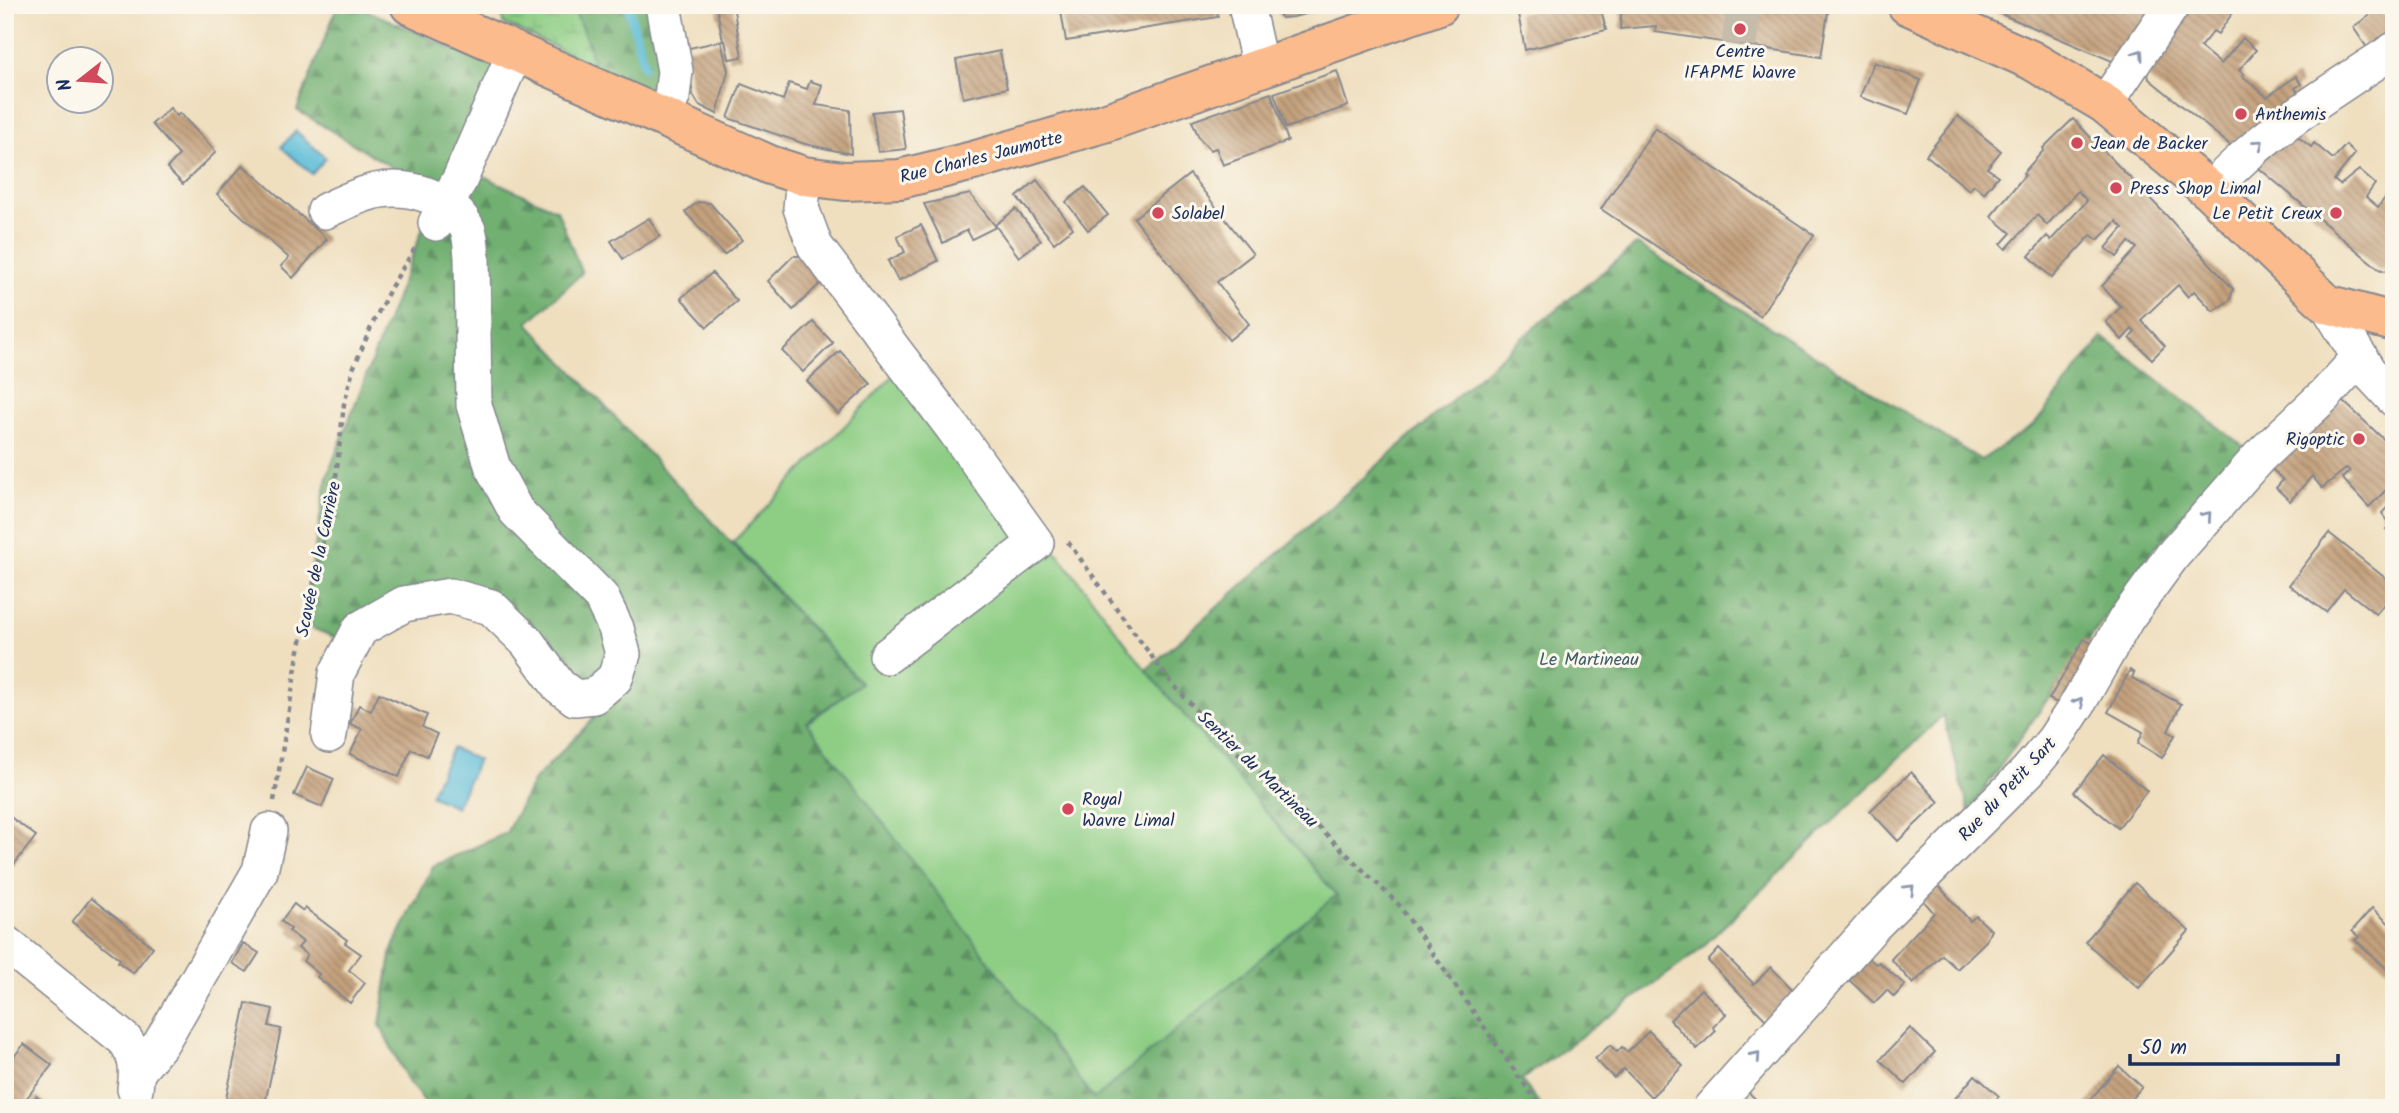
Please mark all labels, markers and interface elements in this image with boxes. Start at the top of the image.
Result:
marker: Centre IFAPME Wavre [1732,21,1748,37]
place label: Centre IFAPME Wavre [1684,38,1796,88]
north arrow [46,46,116,116]
one-way arrow [2130,49,2143,62]
text: N [50,74,82,95]
place label: Anthemis [2255,101,2327,130]
marker: Anthemis [2233,106,2249,122]
street label: Rue Charles Jaumotte [897,124,1066,193]
place label: Jean de Backer [2091,130,2209,159]
marker: Jean de Backer [2069,135,2085,151]
one-way arrow [2251,139,2264,152]
place label: Press Shop Limal [2130,175,2261,204]
marker: Press Shop Limal [2108,180,2124,196]
place label: Solabel [1172,200,1225,229]
place label: Le Petit Creux [2212,200,2322,229]
marker: Solabel [1150,205,1166,221]
marker: Le Petit Creux [2328,205,2344,221]
place label: Rigoptic [2286,426,2345,455]
marker: Rigoptic [2351,431,2367,447]
street label: Scavée de la Carrière [289,479,350,640]
one-way arrow [2199,511,2211,524]
park label: Le Martineau [1539,646,1639,675]
one-way arrow [2070,697,2083,710]
street label: Sentier du Martineau [1190,704,1325,836]
street label: Rue du Petit Sart [1952,731,2065,849]
place label: Royal Wavre Limal [1082,786,1175,836]
marker: Royal Wavre Limal [1060,801,1076,817]
one-way arrow [1902,884,1915,897]
scale bar [2130,1022,2338,1066]
text: 50 m [2140,1032,2187,1065]
one-way arrow [1748,1051,1760,1064]

